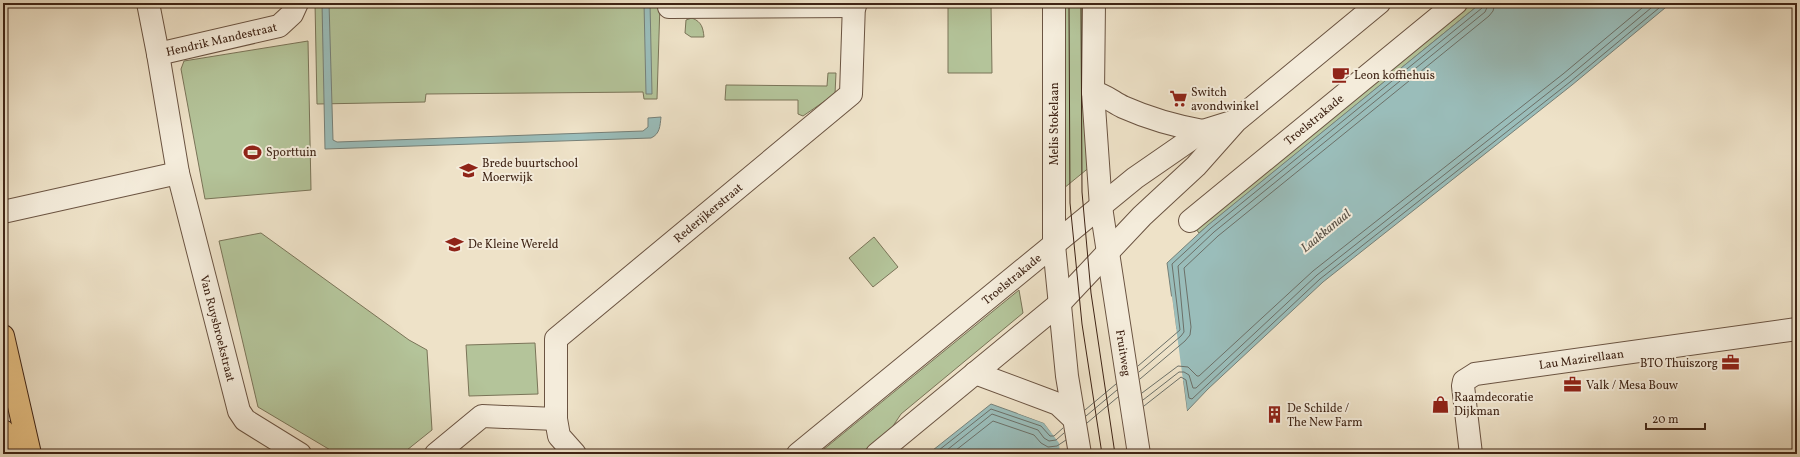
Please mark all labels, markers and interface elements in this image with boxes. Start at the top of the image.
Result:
street label: Hendrik Mandestraat [164,20,279,61]
cafe icon: Leon koffiehuis [1331,65,1351,85]
place label: Leon koffiehuis [1354,68,1435,84]
street label: Melis Stokelaan [1047,82,1063,166]
place label: Switch avondwinkel [1191,85,1259,115]
supermarket icon: Switch avondwinkel [1168,89,1188,109]
street label: Troelstrakade [1281,91,1348,150]
sports icon: Sporttuin [243,142,263,162]
place label: Sporttuin [266,145,317,161]
place label: Brede buurtschool Moerwijk [482,156,578,186]
school or university icon: Brede buurtschool Moerwijk [459,160,479,180]
street label: Rederijkerstraat [671,180,747,247]
water label: Laakkanaal [1297,205,1356,257]
school or university icon: De Kleine Wereld [445,234,465,254]
place label: De Kleine Wereld [468,237,559,253]
street label: Troelstrakade [979,251,1046,309]
street label: Van Ruysbroekstraat [195,273,238,384]
street label: Fruitweg [1111,329,1134,378]
street label: Lau Mazirellaan [1538,346,1625,374]
office icon: BTO Thuiszorg [1721,353,1741,373]
place label: BTO Thuiszorg [1640,356,1718,372]
office icon: Valk / Mesa Bouw [1563,375,1583,395]
place label: Valk / Mesa Bouw [1586,378,1679,394]
place label: Raamdecoratie Dijkman [1454,390,1534,420]
shop icon: Raamdecoratie Dijkman [1431,394,1451,414]
place label: De Schilde / The New Farm [1287,401,1363,431]
building icon: De Schilde / The New Farm [1264,405,1284,425]
scale bar [1646,405,1705,431]
text: 20 m [1652,412,1679,428]

